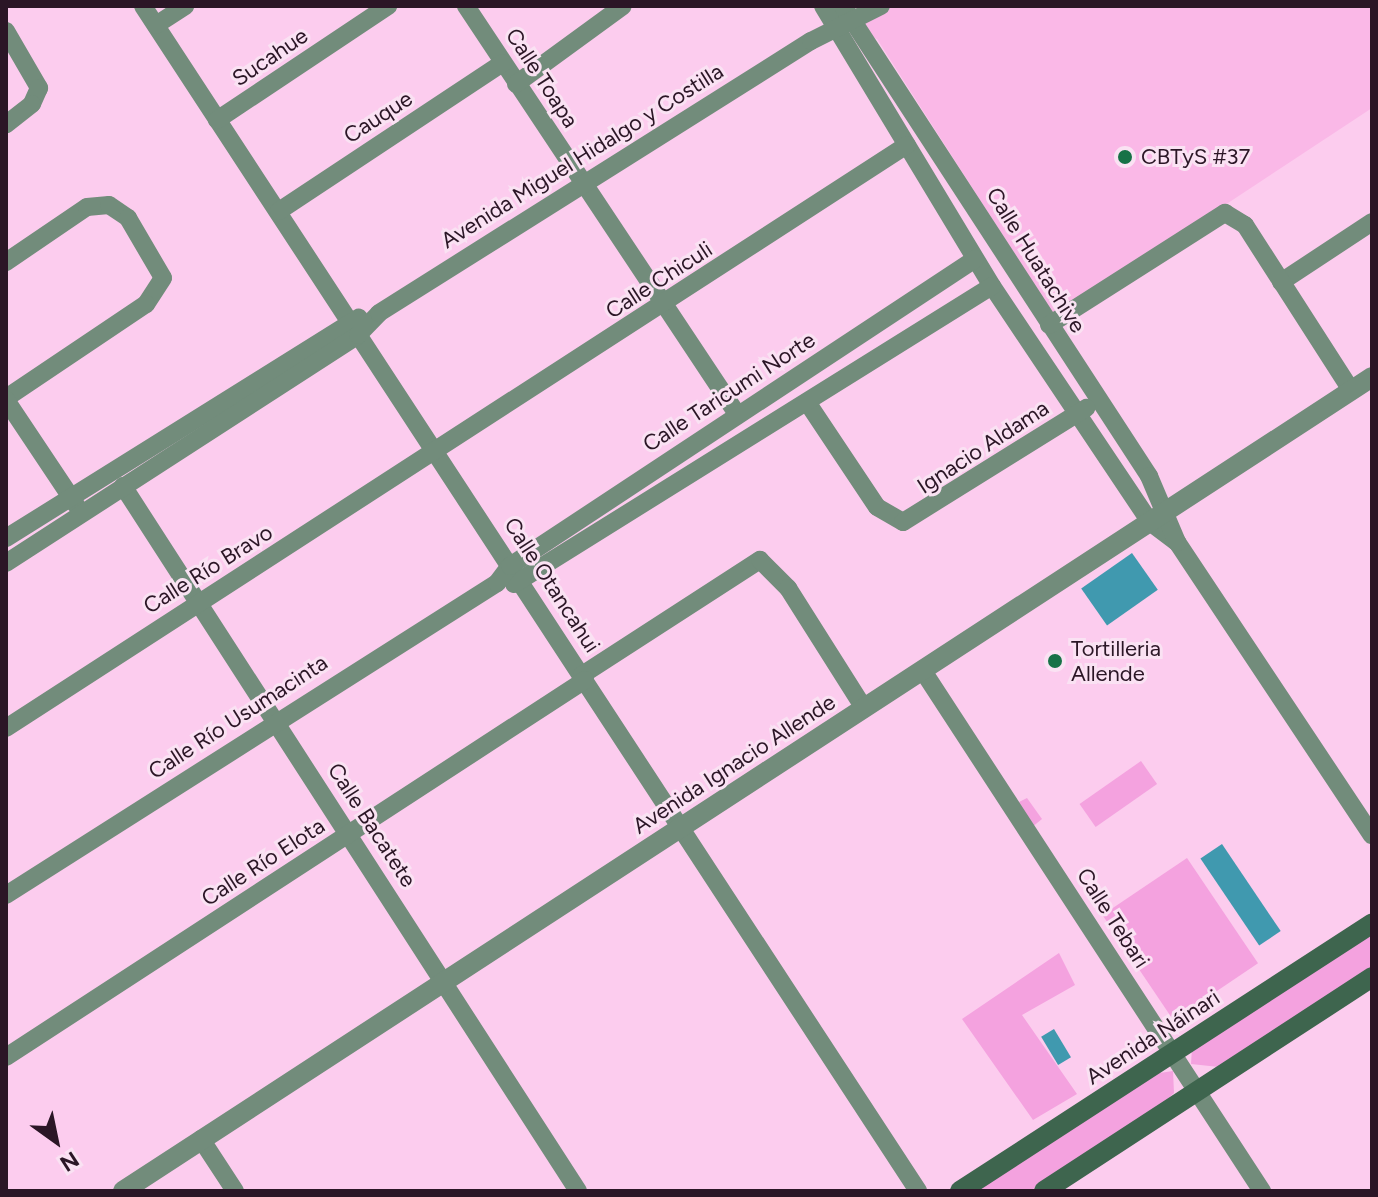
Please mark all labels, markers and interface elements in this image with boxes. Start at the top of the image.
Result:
street label: Sucahue [227,22,313,92]
street label: Calle Toapa [500,23,584,133]
street label: Avenida Miguel Hidalgo y Costilla [436,58,728,254]
street label: Cauque [339,85,417,149]
place label: CBTyS #37 [1141,144,1250,170]
marker: CBTyS #37 [1116,148,1134,166]
street label: Calle Huatachive [981,183,1091,337]
street label: Calle Chiculi [601,236,717,324]
street label: Calle Taricumi Norte [638,327,820,457]
street label: Ignacio Aldama [912,395,1054,499]
street label: Calle Otancahui [498,512,606,658]
street label: Calle Río Bravo [139,519,277,619]
place label: Tortilleria Allende [1071,635,1161,686]
street label: Calle Río Usumacinta [144,649,332,785]
marker: Tortilleria Allende [1046,652,1064,670]
street label: Avenida Ignacio Allende [628,689,840,839]
street label: Calle Bacatete [322,758,422,892]
street label: Calle Río Elota [197,812,329,912]
street label: Calle Tebari [1071,863,1155,973]
street label: Avenida Náinari [1081,984,1225,1090]
north arrow [16,1101,96,1181]
text: N [55,1146,84,1177]

